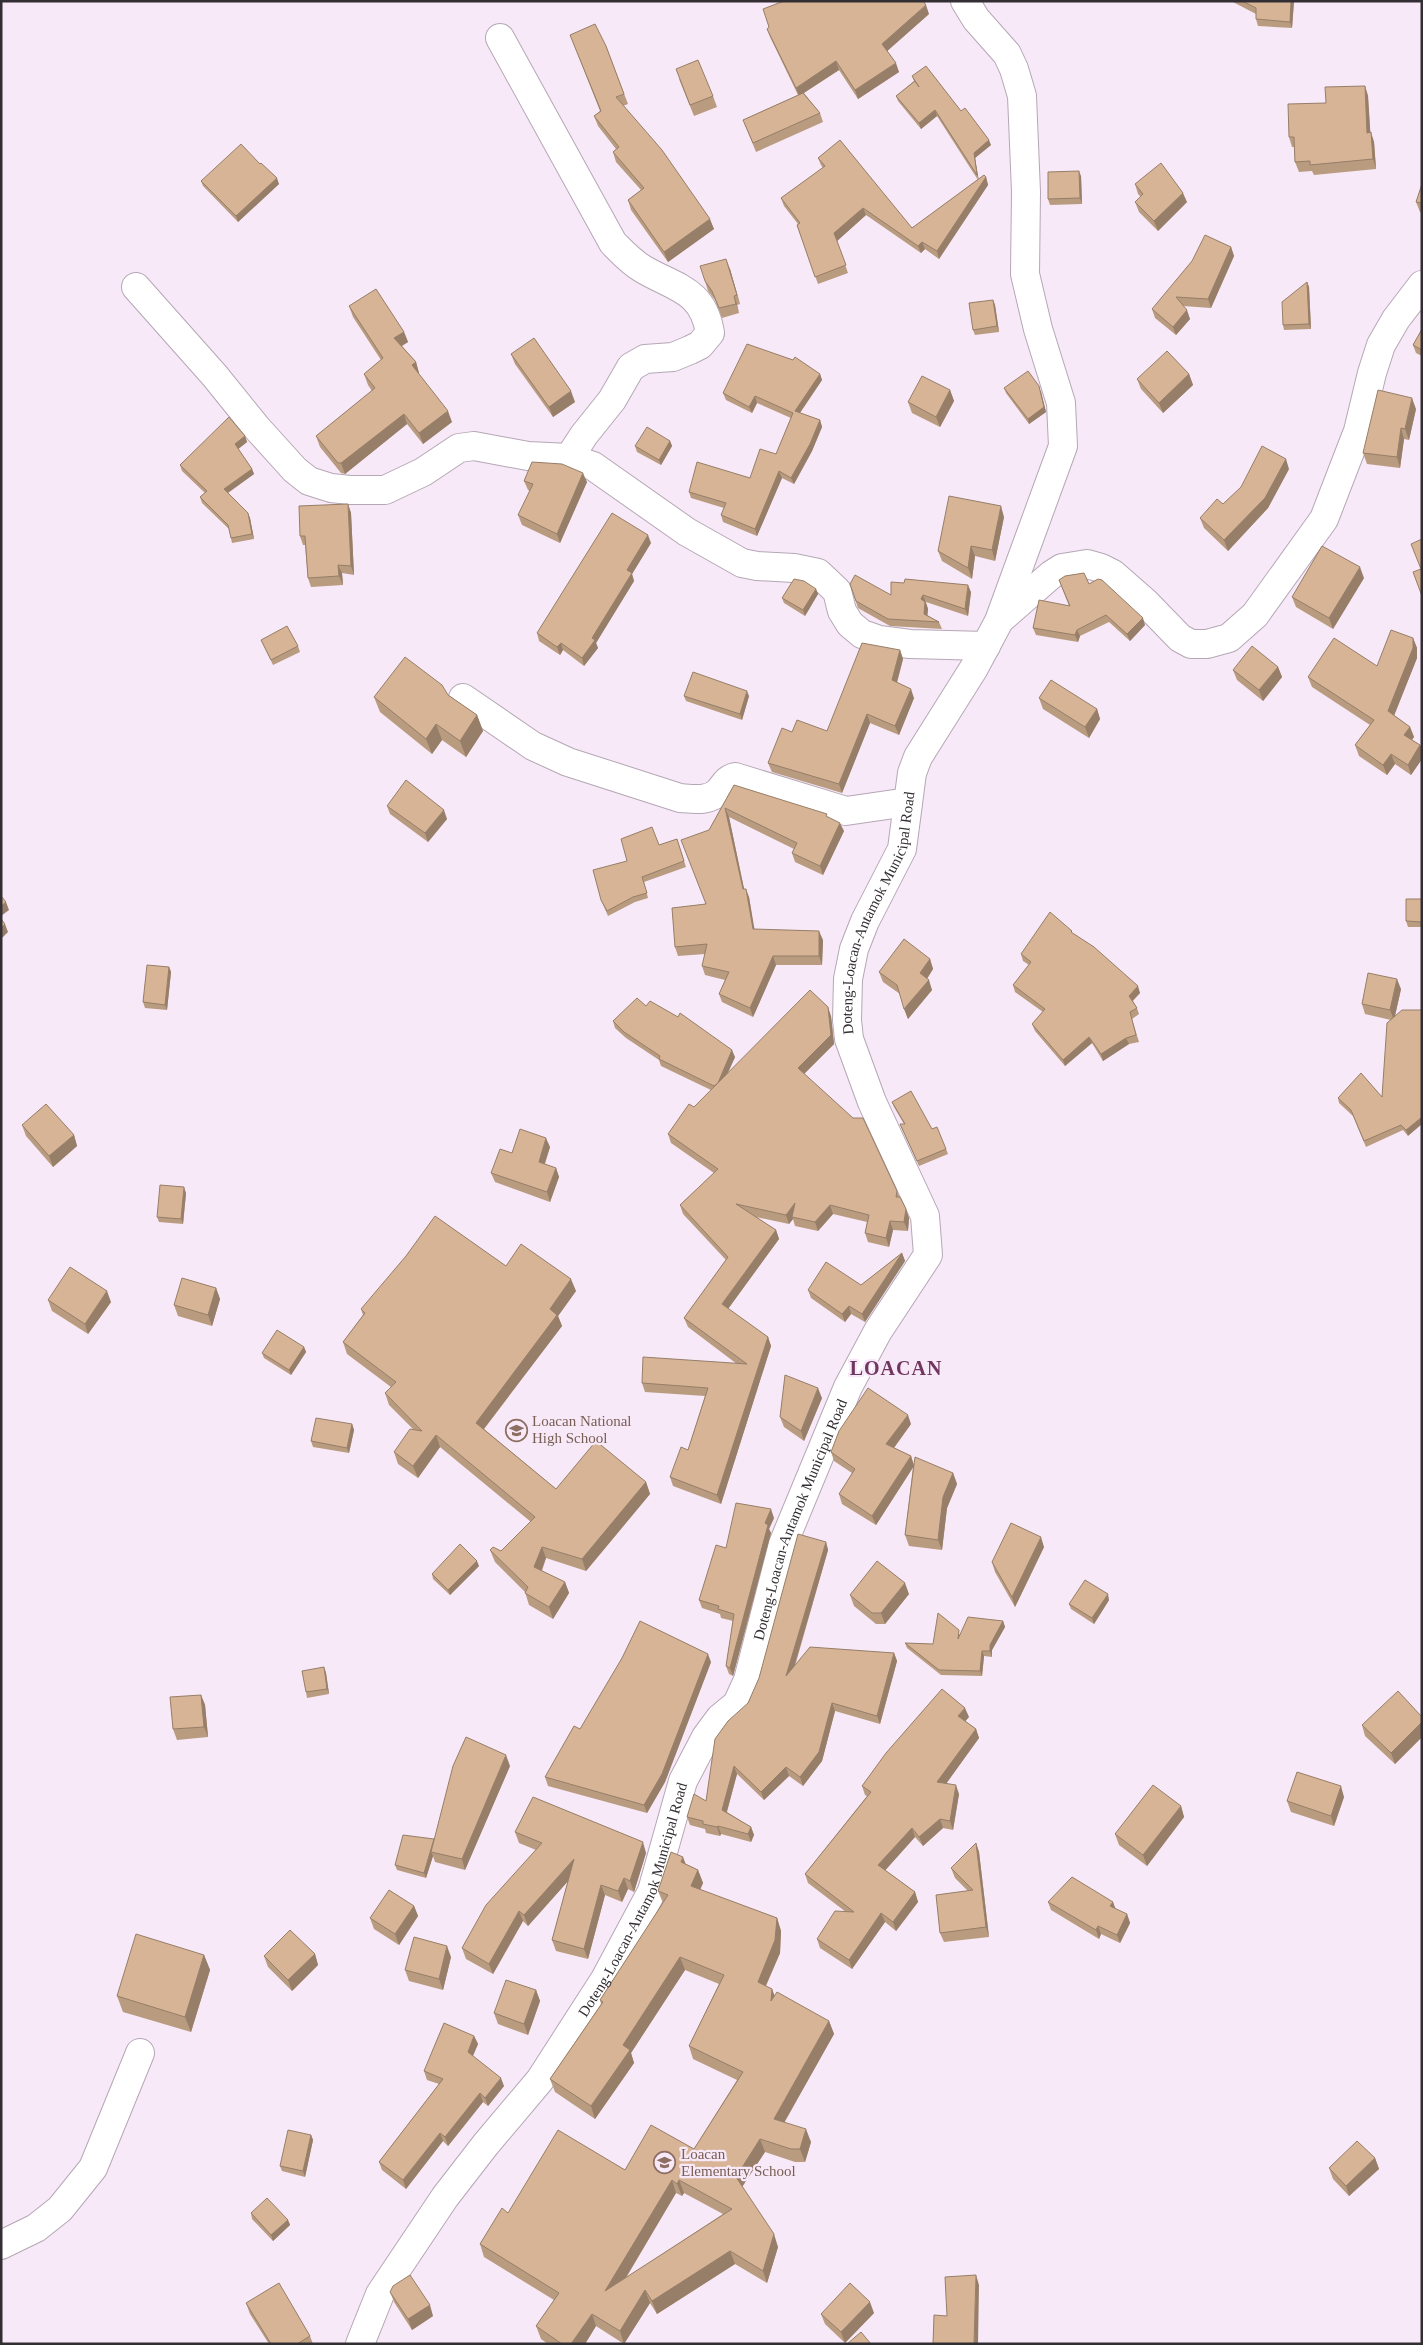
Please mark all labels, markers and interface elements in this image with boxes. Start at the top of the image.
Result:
street label: Doteng-Loacan-Antamok Municipal Road [839,790,918,1035]
district label: LOACAN [850,1357,942,1379]
street label: Doteng-Loacan-Antamok Municipal Road [751,1396,850,1642]
place label: Loacan National High School [532,1413,632,1446]
school or university icon: Loacan National High School [504,1418,528,1442]
street label: Doteng-Loacan-Antamok Municipal Road [575,1780,690,2020]
place label: Loacan Elementary School [681,2146,796,2179]
school or university icon: Loacan Elementary School [653,2151,677,2175]

